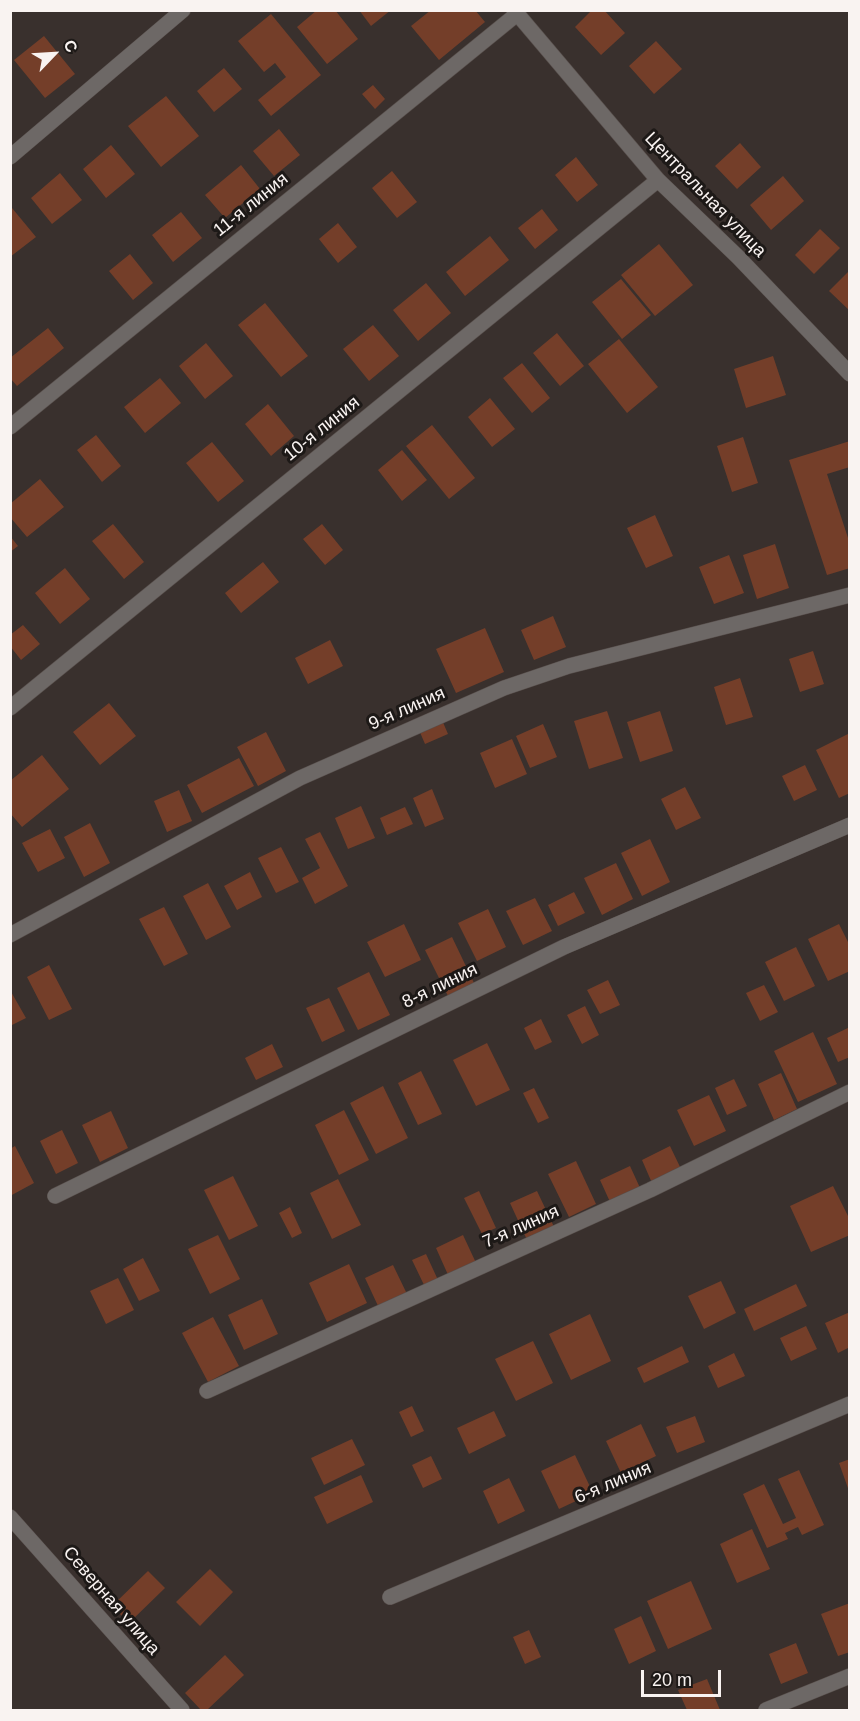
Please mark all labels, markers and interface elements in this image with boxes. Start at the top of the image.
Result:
north arrow [24,24,84,84]
text: С [61,37,81,55]
street label: Центральная улица [640,128,770,262]
street label: 11-я линия [209,168,293,242]
street label: 10-я линия [280,392,364,466]
street label: 9-я линия [366,683,448,735]
street label: 8-я линия [399,959,481,1013]
street label: 7-я линия [480,1201,562,1253]
street label: 6-я линия [571,1457,655,1509]
street label: Северная улица [58,1542,164,1660]
scale bar [644,1658,724,1696]
text: 20 m [652,1670,692,1690]

